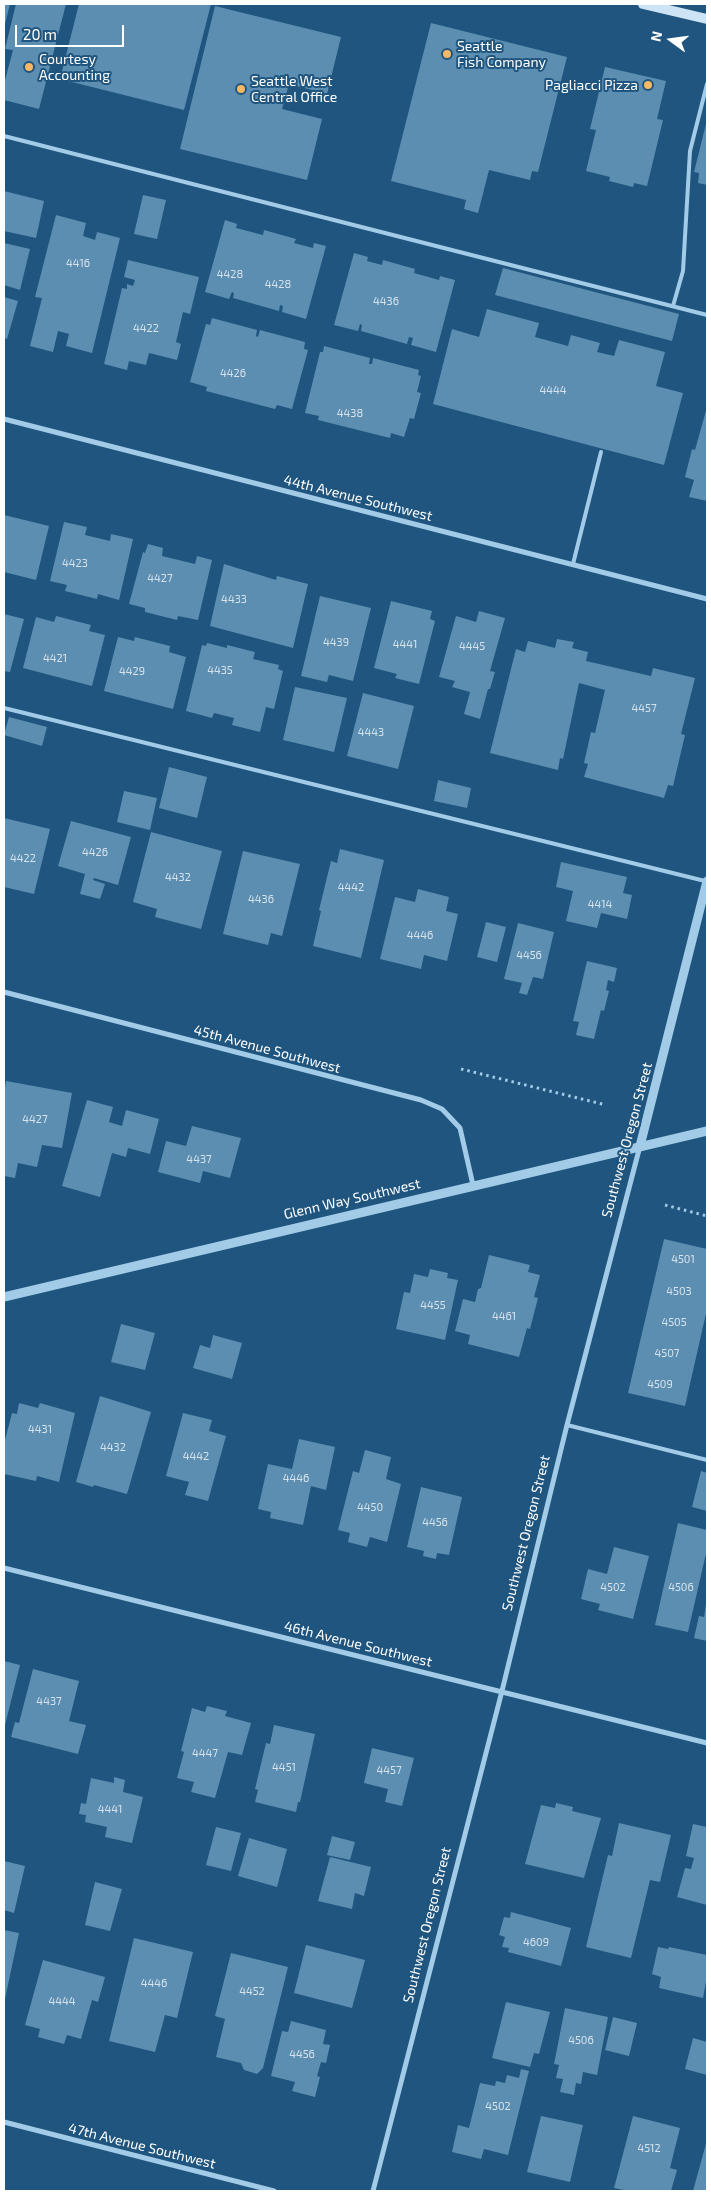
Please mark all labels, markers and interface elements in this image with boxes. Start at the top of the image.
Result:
scale bar [18,15,126,47]
north arrow [646,15,696,65]
text: 20 m [23,25,57,43]
text: N [646,29,665,43]
place label: Seattle Fish Company [457,38,546,70]
marker: Seattle Fish Company [441,48,453,60]
place label: Courtesy Accounting [39,51,110,84]
marker: Courtesy Accounting [23,61,35,73]
place label: Seattle West Central Office [251,73,337,105]
place label: Pagliacci Pizza [545,77,638,93]
marker: Pagliacci Pizza [642,79,654,91]
marker: Seattle West Central Office [235,83,247,95]
house number: 4416 [66,256,90,270]
house number: 4428 [217,267,243,281]
house number: 4428 [265,277,291,291]
house number: 4436 [373,294,399,308]
house number: 4422 [133,321,159,335]
house number: 4426 [220,366,246,380]
house number: 4444 [539,383,567,397]
house number: 4438 [337,406,363,420]
street label: 44th Avenue Southwest [282,471,434,525]
house number: 4423 [62,556,88,570]
house number: 4427 [147,571,173,585]
house number: 4433 [221,592,247,606]
house number: 4439 [323,635,349,649]
house number: 4441 [393,637,417,651]
house number: 4445 [459,639,485,653]
house number: 4421 [43,651,67,665]
house number: 4435 [207,663,233,677]
house number: 4429 [119,664,145,678]
house number: 4457 [631,701,657,715]
house number: 4443 [358,725,384,739]
house number: 4426 [82,845,108,859]
house number: 4422 [10,851,36,865]
house number: 4432 [165,870,191,884]
house number: 4442 [338,880,364,894]
house number: 4436 [248,892,274,906]
house number: 4414 [588,897,612,911]
house number: 4446 [407,928,433,942]
house number: 4456 [516,948,542,962]
street label: 45th Avenue Southwest [192,1021,342,1077]
street label: Southwest Oregon Street [598,1061,656,1219]
house number: 4427 [22,1112,48,1126]
house number: 4437 [186,1152,212,1166]
street label: Glenn Way Southwest [282,1175,422,1223]
house number: 4501 [671,1252,695,1266]
house number: 4503 [666,1284,692,1298]
house number: 4455 [420,1298,446,1312]
house number: 4461 [492,1309,516,1323]
house number: 4505 [661,1315,687,1329]
house number: 4507 [655,1346,679,1360]
house number: 4509 [647,1377,673,1391]
house number: 4431 [28,1422,52,1436]
house number: 4432 [100,1440,126,1454]
house number: 4442 [183,1449,209,1463]
street label: Southwest Oregon Street [498,1453,554,1613]
house number: 4446 [283,1471,309,1485]
house number: 4450 [357,1500,383,1514]
house number: 4456 [422,1515,448,1529]
house number: 4502 [600,1580,626,1594]
house number: 4506 [668,1580,694,1594]
street label: 46th Avenue Southwest [282,1617,434,1671]
house number: 4437 [36,1694,62,1708]
house number: 4447 [192,1746,218,1760]
house number: 4451 [272,1760,296,1774]
house number: 4457 [376,1763,402,1777]
house number: 4441 [98,1802,122,1816]
street label: Southwest Oregon Street [399,1845,455,2005]
house number: 4609 [523,1935,549,1949]
house number: 4446 [141,1976,167,1990]
house number: 4452 [239,1984,265,1998]
house number: 4444 [48,1994,76,2008]
house number: 4506 [568,2033,594,2047]
house number: 4456 [289,2047,315,2061]
house number: 4502 [485,2099,511,2113]
street label: 47th Avenue Southwest [67,2120,217,2172]
house number: 4512 [637,2141,661,2155]

